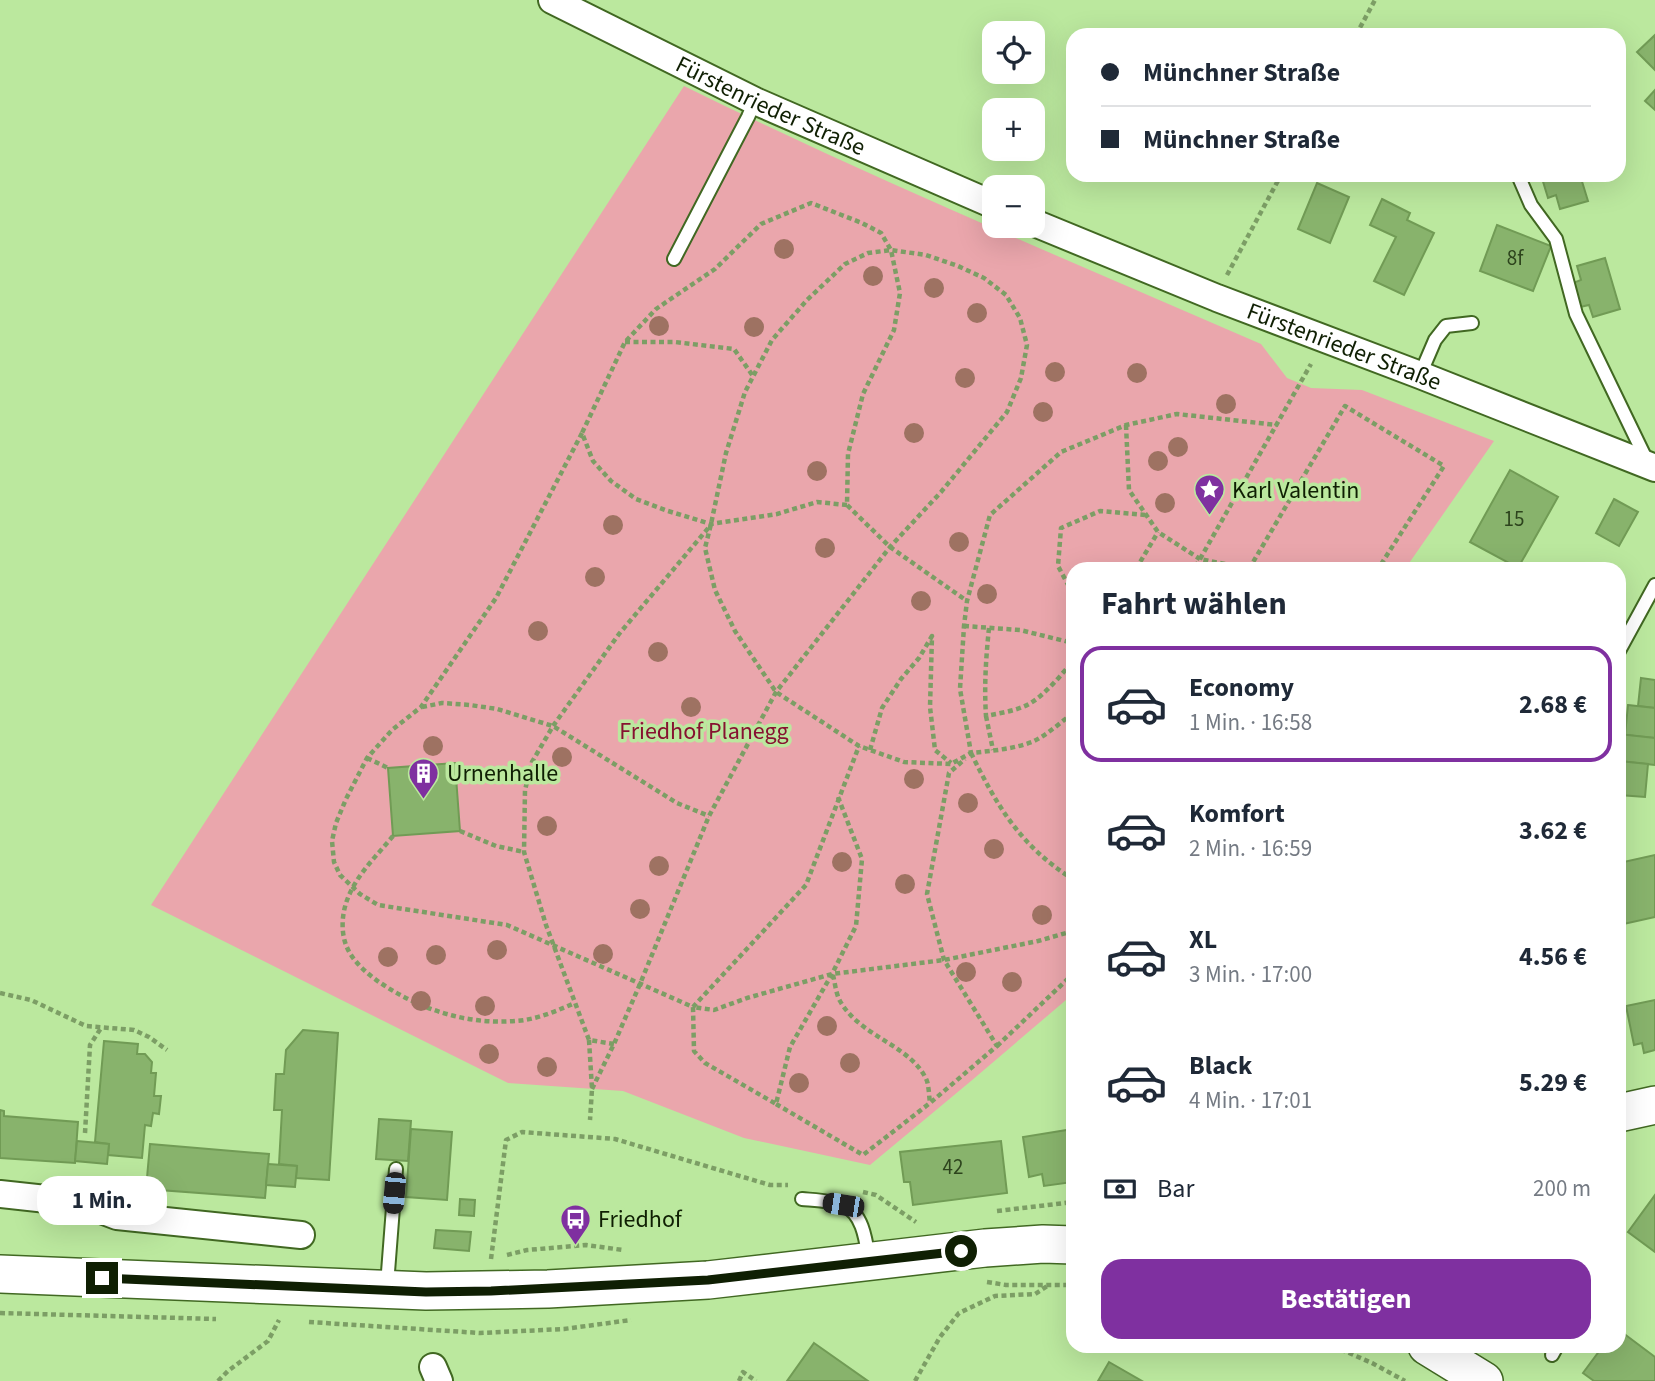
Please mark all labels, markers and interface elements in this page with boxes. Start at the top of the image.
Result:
map controls [982,21,1045,238]
button: locate [982,21,1045,84]
street label: Fürstenrieder Straße [670,47,871,165]
text: Münchner Straße [1143,54,1340,91]
button: + [982,98,1045,161]
text: Münchner Straße [1143,121,1340,158]
button: − [982,175,1045,238]
house number: 8f [1507,243,1524,273]
street label: Fürstenrieder Straße [1242,293,1447,399]
place icon: Karl Valentin [1192,473,1226,517]
place label: Karl Valentin [1232,473,1359,508]
house number: 15 [1504,504,1524,534]
text: Fahrt wählen [1101,581,1287,627]
text: Economy [1189,669,1294,706]
icon: car [1105,673,1168,736]
text: 2.68 € [1519,686,1587,723]
text: 1 Min. · 16:58 [1189,706,1312,739]
park label: Friedhof Planegg [619,714,789,749]
building icon: Urnenhalle [407,756,441,800]
place label: Urnenhalle [447,756,558,791]
text: Komfort [1189,795,1285,832]
icon: car [1105,799,1168,862]
text: 3.62 € [1519,812,1587,849]
text: 2 Min. · 16:59 [1189,832,1312,865]
text: XL [1189,921,1217,958]
icon: car [1105,925,1168,988]
text: 4.56 € [1519,938,1587,975]
text: 3 Min. · 17:00 [1189,958,1312,991]
text: Black [1189,1047,1252,1084]
icon: car [1105,1051,1168,1114]
text: 5.29 € [1519,1064,1587,1101]
text: 4 Min. · 17:01 [1189,1084,1312,1117]
house number: 42 [943,1152,963,1182]
icon: cash [1101,1170,1139,1208]
text: Bar [1157,1170,1194,1207]
car [382,1171,407,1215]
text: 200 m [1533,1172,1591,1205]
callout: 1 Min. [37,1176,167,1226]
text: 1 Min. [72,1184,132,1217]
car [821,1191,866,1219]
bus stop icon: Friedhof [558,1202,592,1246]
place label: Friedhof [598,1202,683,1237]
route start [945,1235,977,1267]
button: Bestätigen [1101,1259,1591,1339]
route end [86,1262,118,1294]

